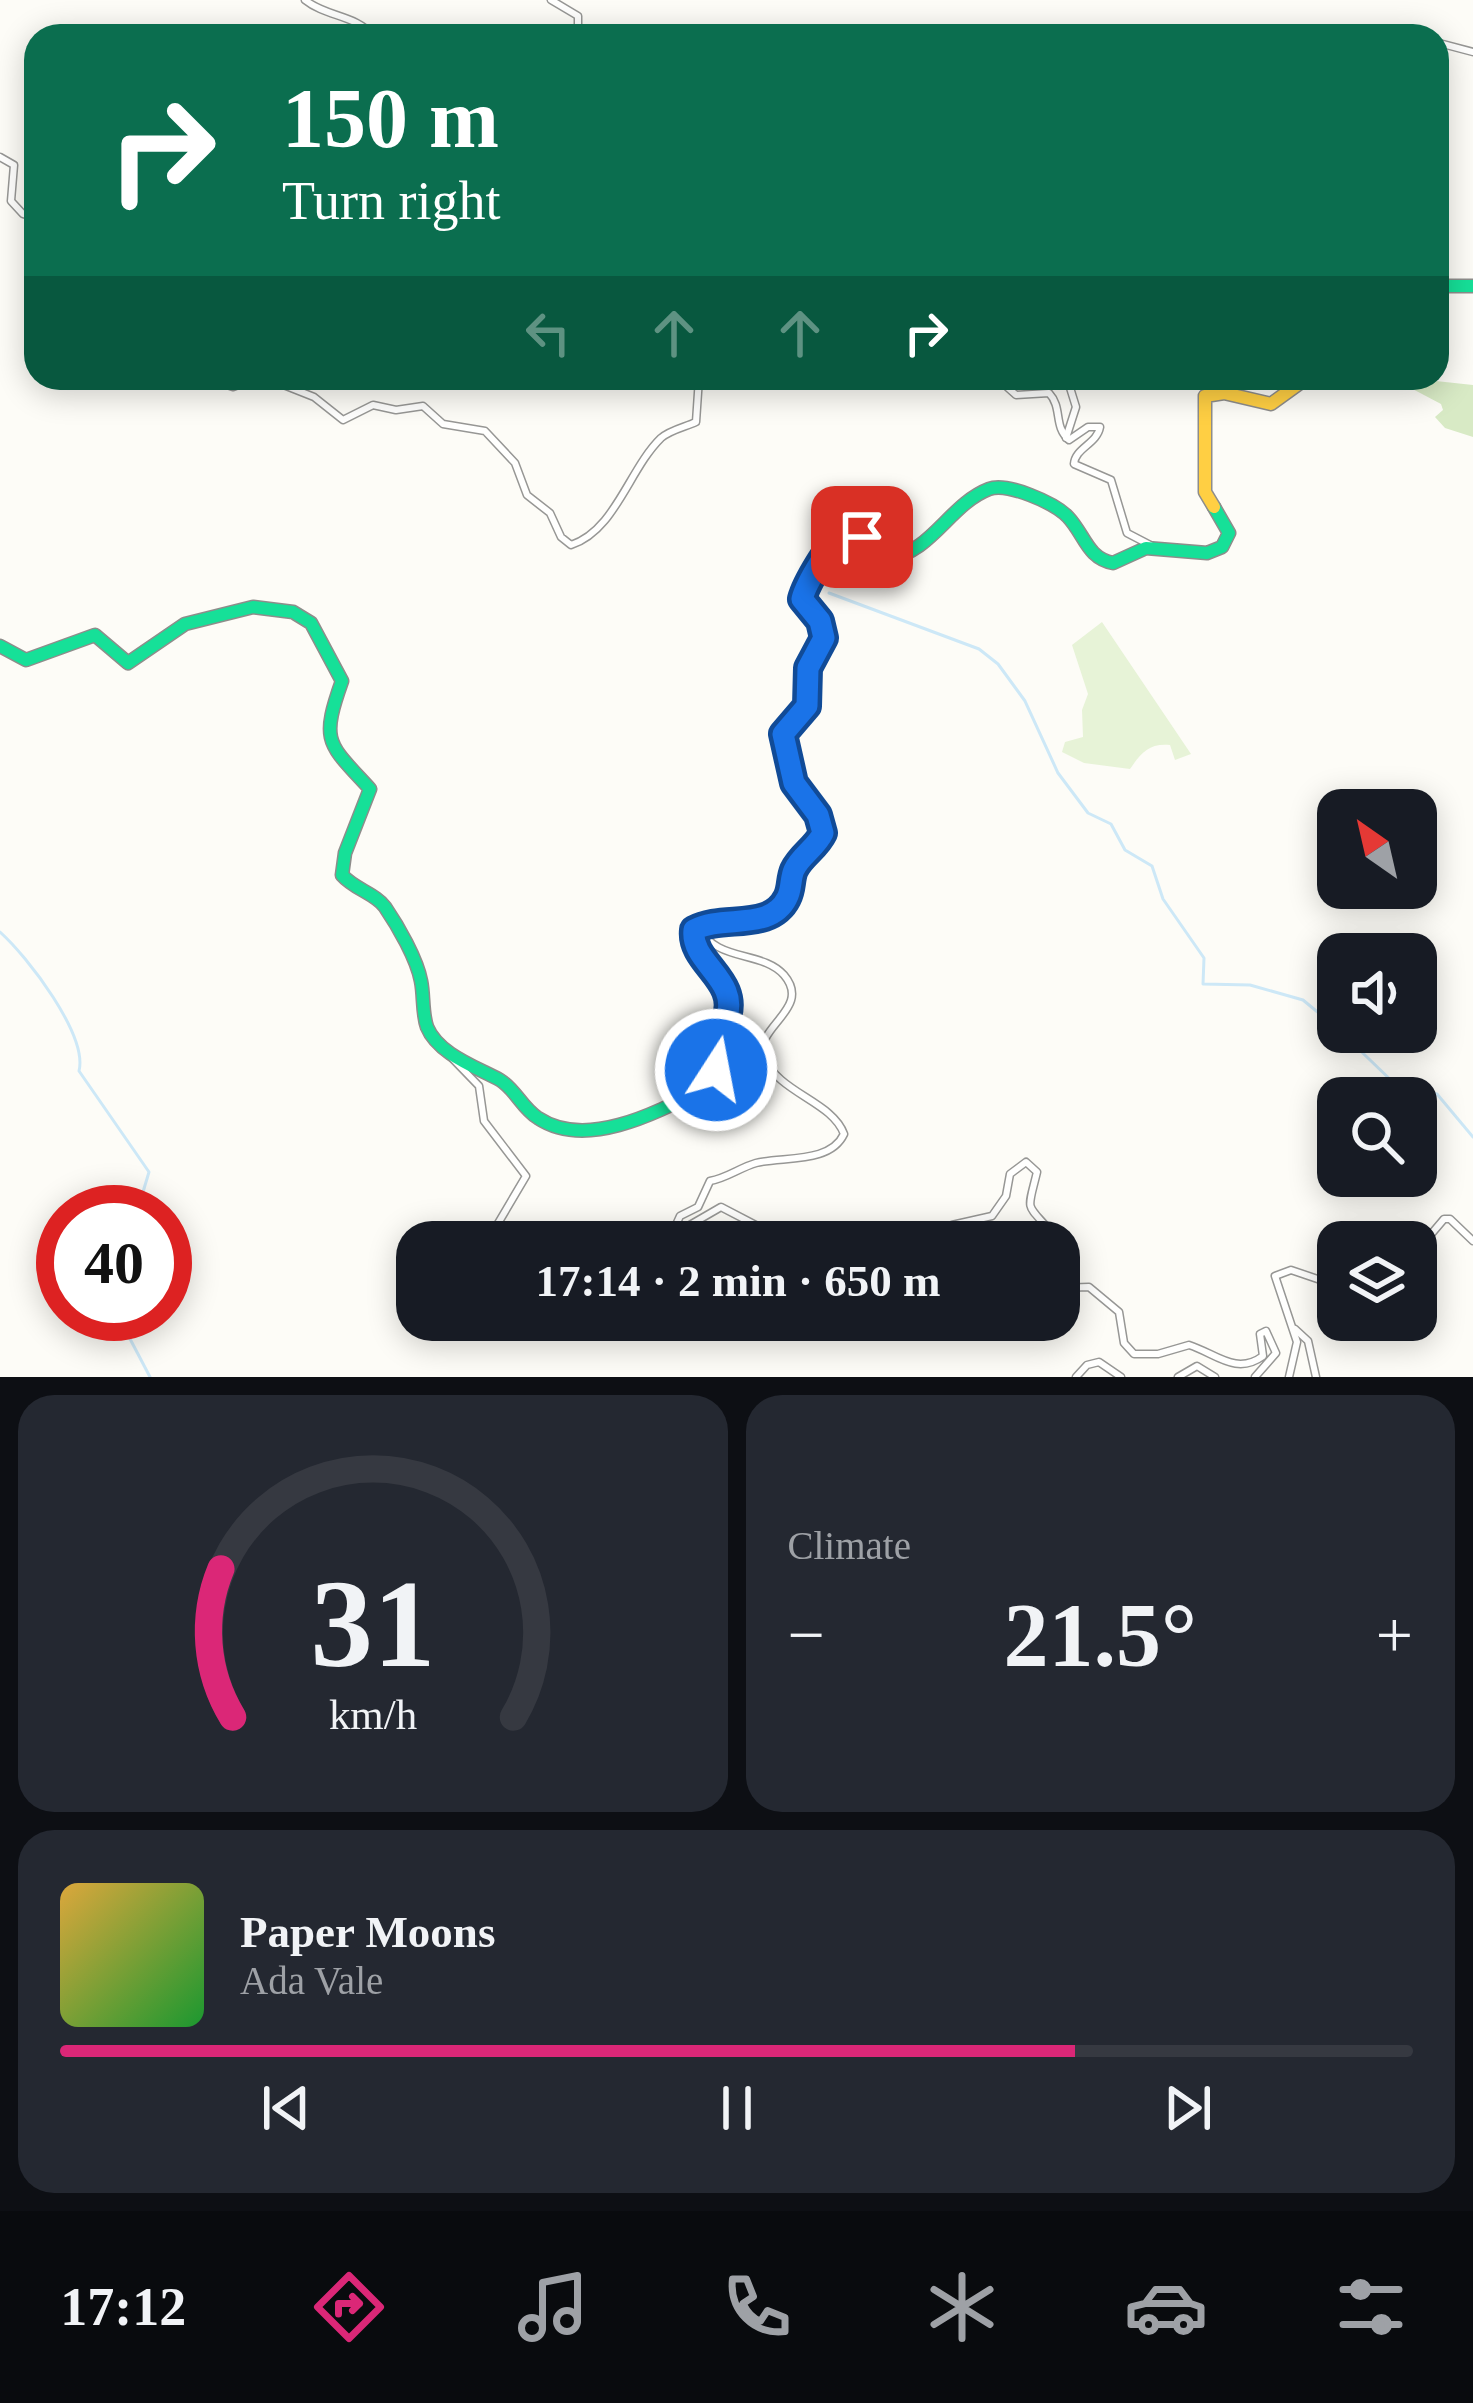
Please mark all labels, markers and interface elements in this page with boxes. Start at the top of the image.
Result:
icon: right [84,72,240,228]
text: 150 m [282,72,499,165]
text: Turn right [282,171,501,231]
icon: left [515,300,581,366]
icon: ahead [641,300,707,366]
icon: ahead [767,300,833,366]
icon: right [893,300,959,366]
pin [811,486,913,588]
icon: arrive [829,504,895,570]
north arrow [1317,789,1437,909]
map controls [1317,789,1437,1341]
button: sound [1317,933,1437,1053]
position arrow [653,1007,779,1133]
button: search [1317,1077,1437,1197]
speed limit sign: 40 [36,1185,192,1341]
button: layers [1317,1221,1437,1341]
text: 17:14 · 2 min · 650 m [536,1256,941,1306]
text: Climate [788,1524,911,1567]
text: 31 [310,1555,435,1693]
text: 21.5° [1004,1586,1197,1685]
text: − [788,1598,825,1671]
text: + [1376,1598,1413,1671]
text: km/h [329,1690,417,1737]
text: Paper Moons [240,1907,495,1957]
text: Ada Vale [240,1959,383,2002]
icon: previous [253,2075,319,2141]
icon: pause [704,2075,770,2141]
icon: next [1155,2075,1221,2141]
icon: directions [307,2265,391,2349]
icon: music [511,2265,595,2349]
icon: phone [715,2265,799,2349]
icon: climate [920,2265,1004,2349]
icon: car [1124,2265,1208,2349]
icon: filters [1329,2265,1413,2349]
text: 17:12 [60,2277,186,2337]

